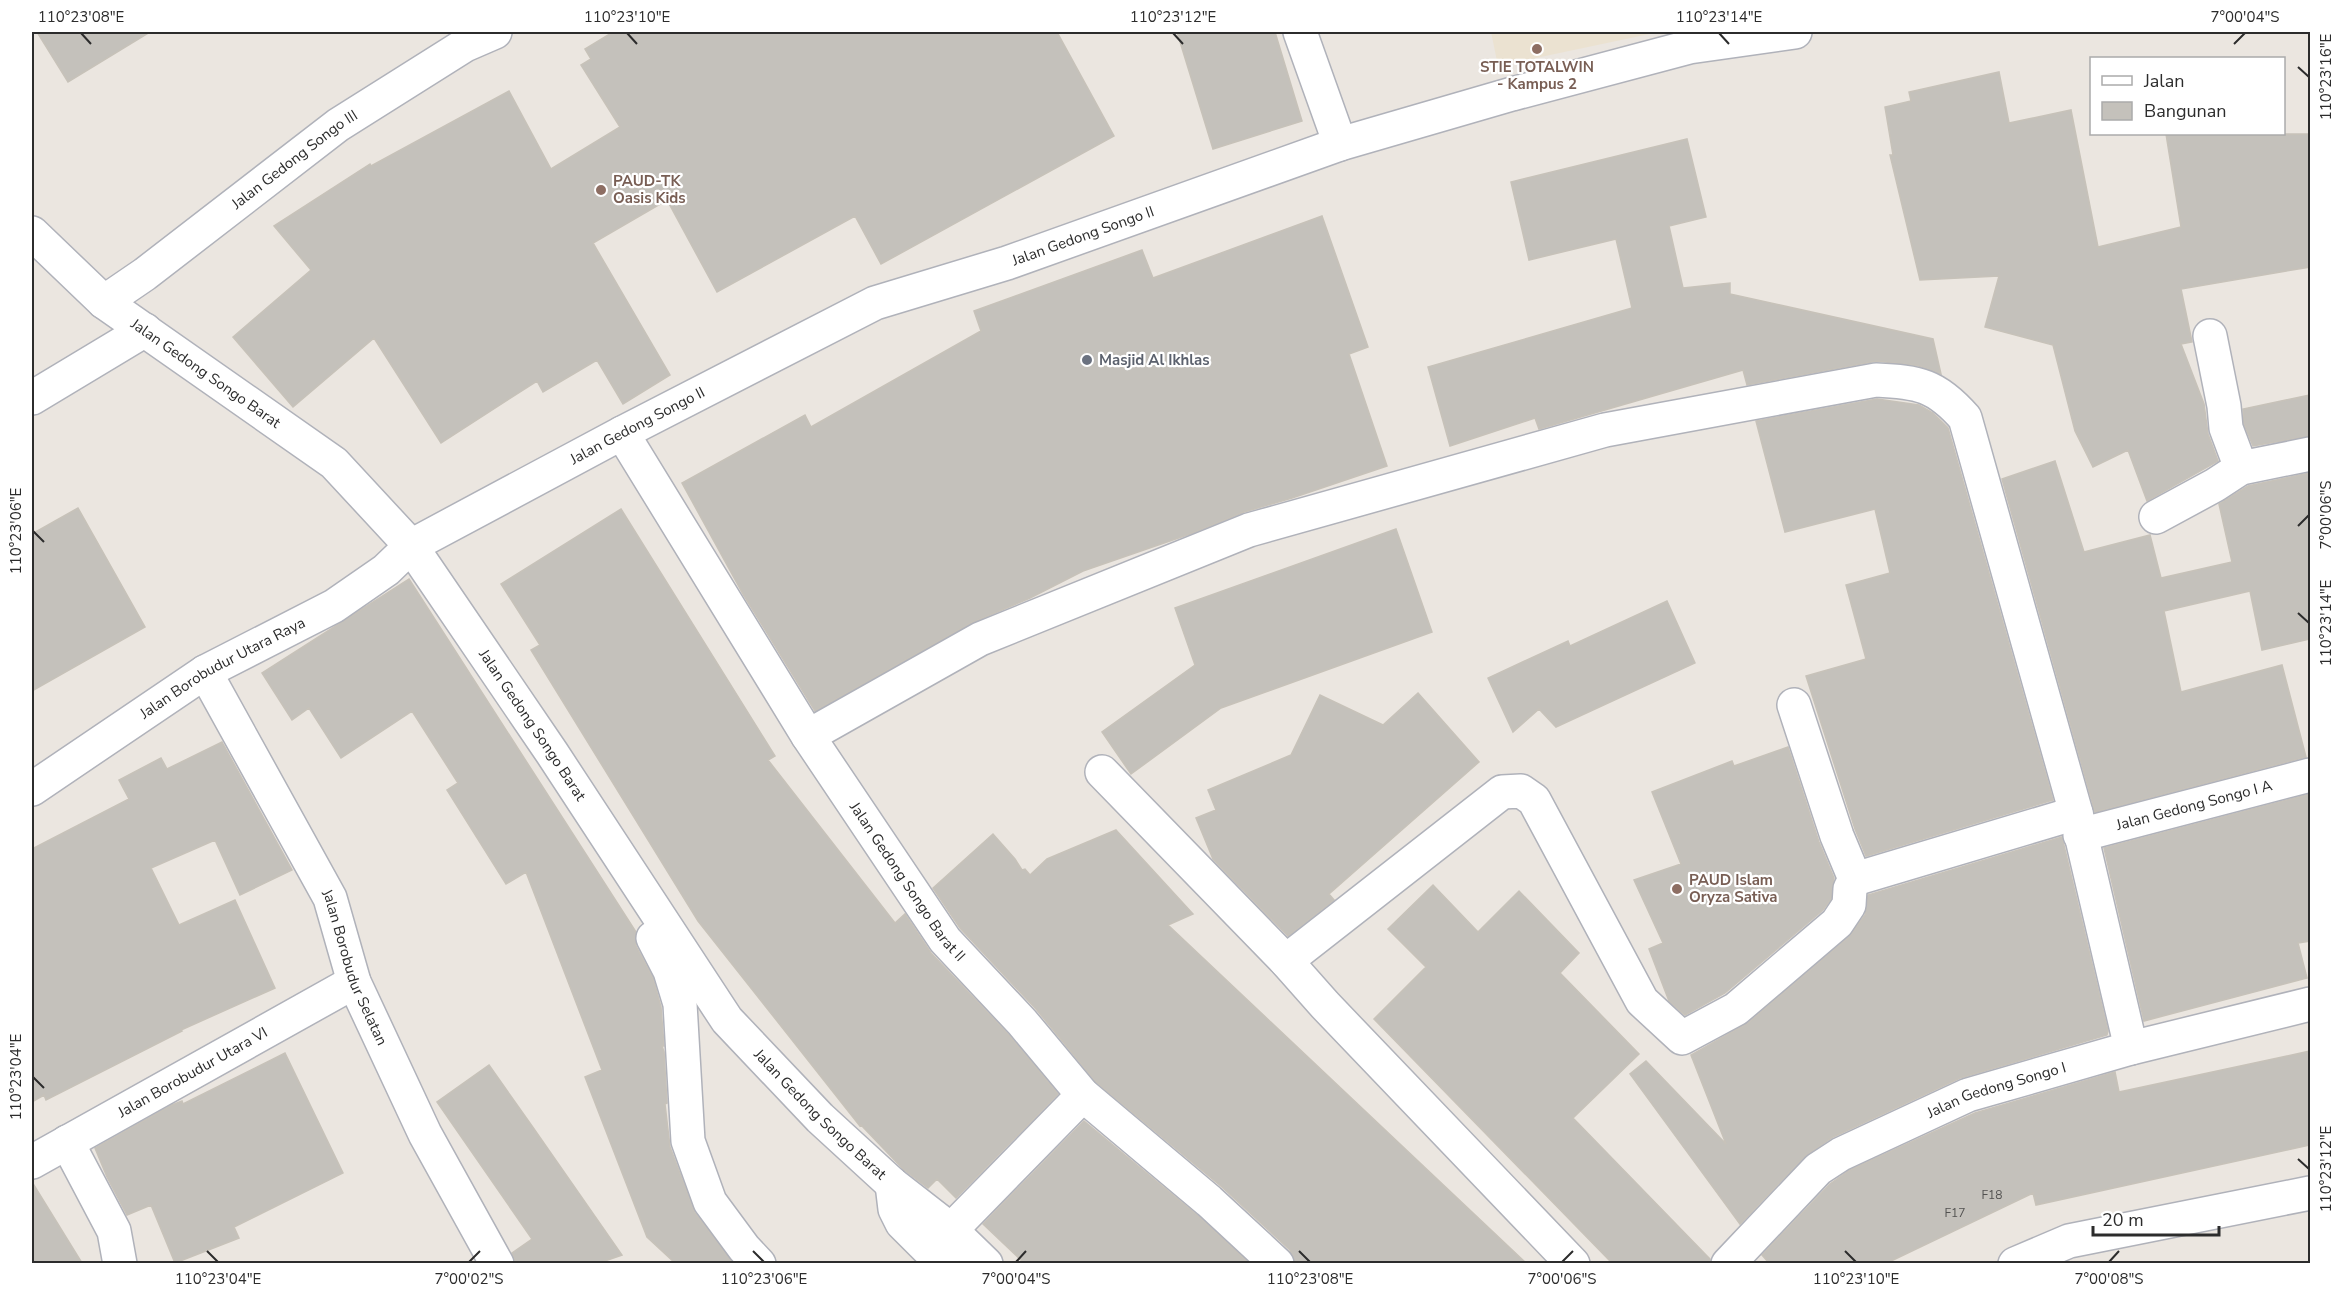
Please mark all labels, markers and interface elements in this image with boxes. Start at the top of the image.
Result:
text: 110°23'08"E [38,7,124,27]
text: 110°23'10"E [584,7,670,27]
text: 110°23'12"E [1130,7,1216,27]
text: 110°23'14"E [1676,7,1762,27]
text: 7°00'04"S [2211,7,2279,27]
text: 110°23'16"E [2316,34,2336,120]
marker: STIE TOTALWIN - Kampus 2 [1530,42,1544,56]
place label: STIE TOTALWIN - Kampus 2 [1480,57,1594,94]
legend [2090,57,2285,135]
text: Jalan [2143,69,2184,93]
text: Bangunan [2144,99,2227,123]
street label: Jalan Gedong Songo III [226,105,361,214]
place label: PAUD-TK Oasis Kids [613,171,686,208]
marker: PAUD-TK Oasis Kids [594,183,608,197]
street label: Jalan Gedong Songo II [1008,201,1157,271]
street label: Jalan Gedong Songo Barat [126,313,285,433]
place label: Masjid Al Ikhlas [1099,350,1210,370]
marker: Masjid Al Ikhlas [1080,353,1094,367]
street label: Jalan Gedong Songo II [565,382,708,470]
text: 7°00'06"S [2316,481,2336,549]
text: 110°23'06"E [6,488,26,574]
text: 110°23'14"E [2316,580,2336,666]
street label: Jalan Borobudur Utara Raya [135,612,308,724]
street label: Jalan Gedong Songo Barat [474,645,591,805]
street label: Jalan Gedong Songo I A [2113,775,2274,835]
street label: Jalan Gedong Songo Barat II [845,797,970,966]
place label: PAUD Islam Oryza Sativa [1689,870,1777,907]
marker: PAUD Islam Oryza Sativa [1670,882,1684,896]
street label: Jalan Borobudur Selatan [317,885,392,1048]
street label: Jalan Borobudur Utara VI [113,1022,271,1123]
text: 110°23'04"E [6,1034,26,1120]
street label: Jalan Gedong Songo Barat [749,1044,891,1184]
street label: Jalan Gedong Songo I [1923,1057,2068,1123]
text: 110°23'12"E [2316,1126,2336,1212]
house number: F18 [1982,1187,2002,1203]
scale bar [2093,1199,2219,1237]
house number: F17 [1945,1205,1965,1221]
text: 20 m [2102,1208,2144,1232]
text: 110°23'04"E [175,1269,261,1289]
text: 7°00'02"S [435,1269,503,1289]
text: 110°23'06"E [721,1269,807,1289]
text: 7°00'04"S [982,1269,1050,1289]
text: 110°23'08"E [1267,1269,1353,1289]
text: 7°00'06"S [1528,1269,1596,1289]
text: 110°23'10"E [1813,1269,1899,1289]
text: 7°00'08"S [2075,1269,2143,1289]

